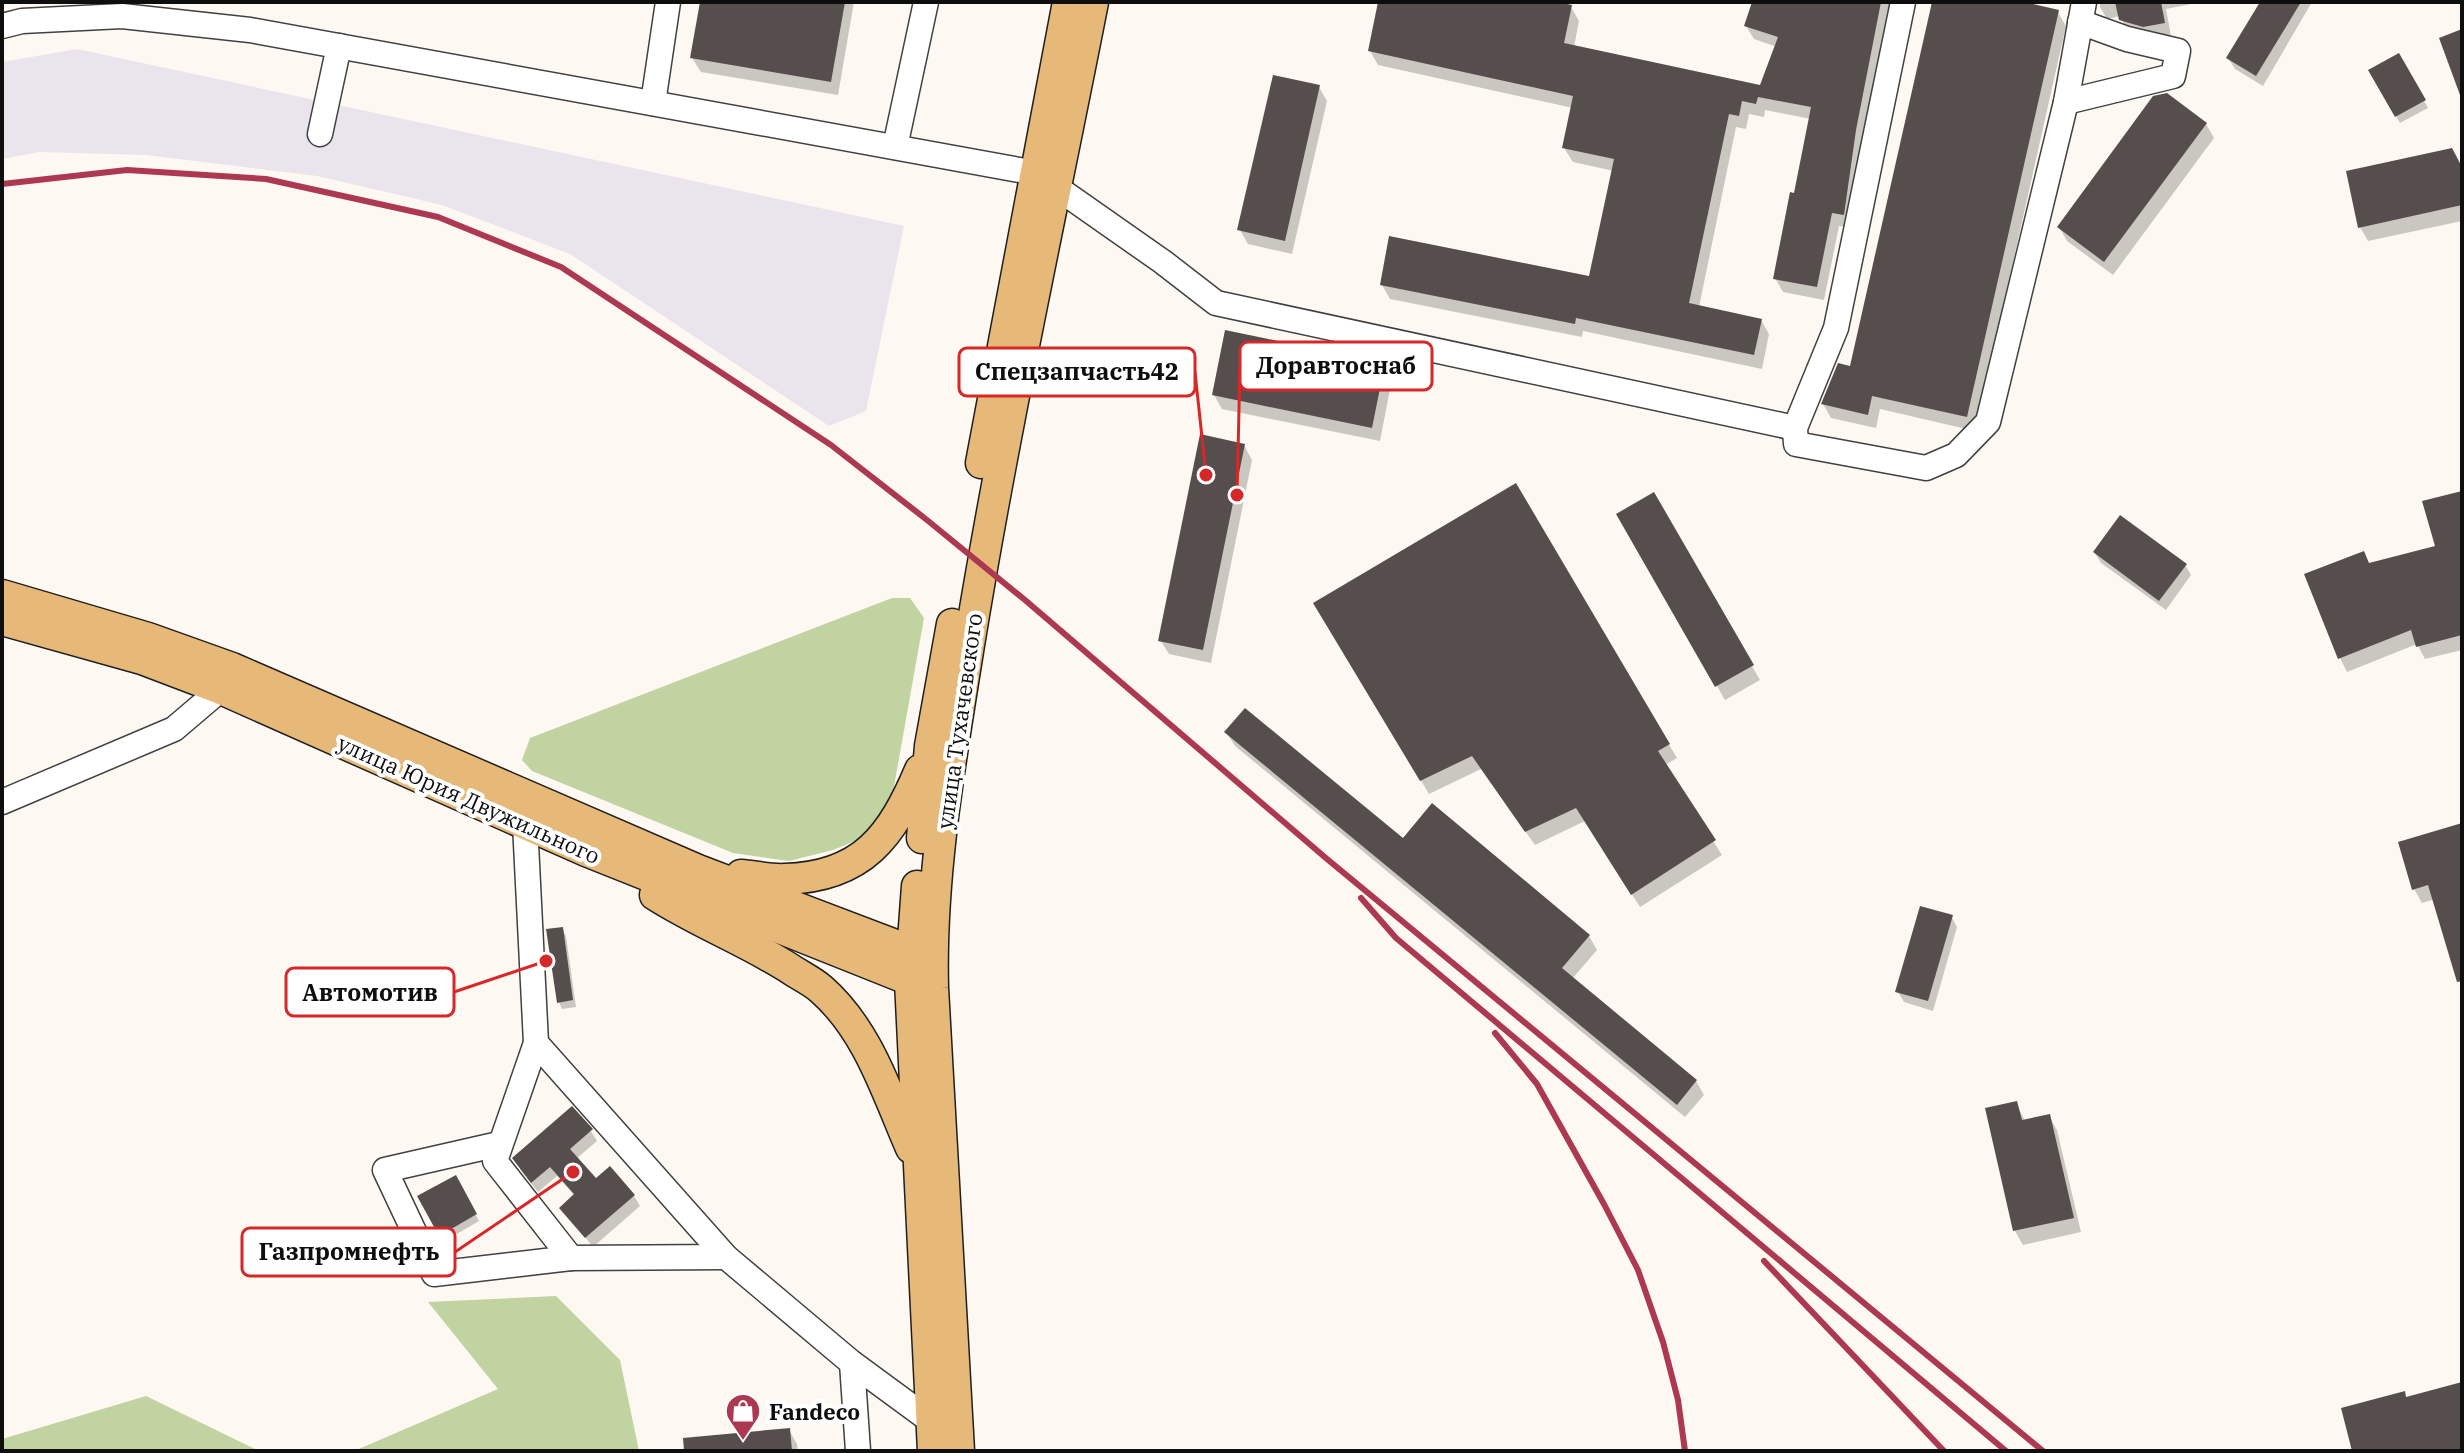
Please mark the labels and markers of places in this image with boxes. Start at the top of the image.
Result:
callout: Доравтоснаб [1240,342,1432,390]
callout: Спецзапчасть42 [959,348,1195,396]
callout: Автомотив [286,968,454,1016]
callout: Газпромнефть [242,1228,455,1276]
shop icon: Fandeco [724,1392,762,1442]
place label: Fandeco [769,1397,860,1426]

